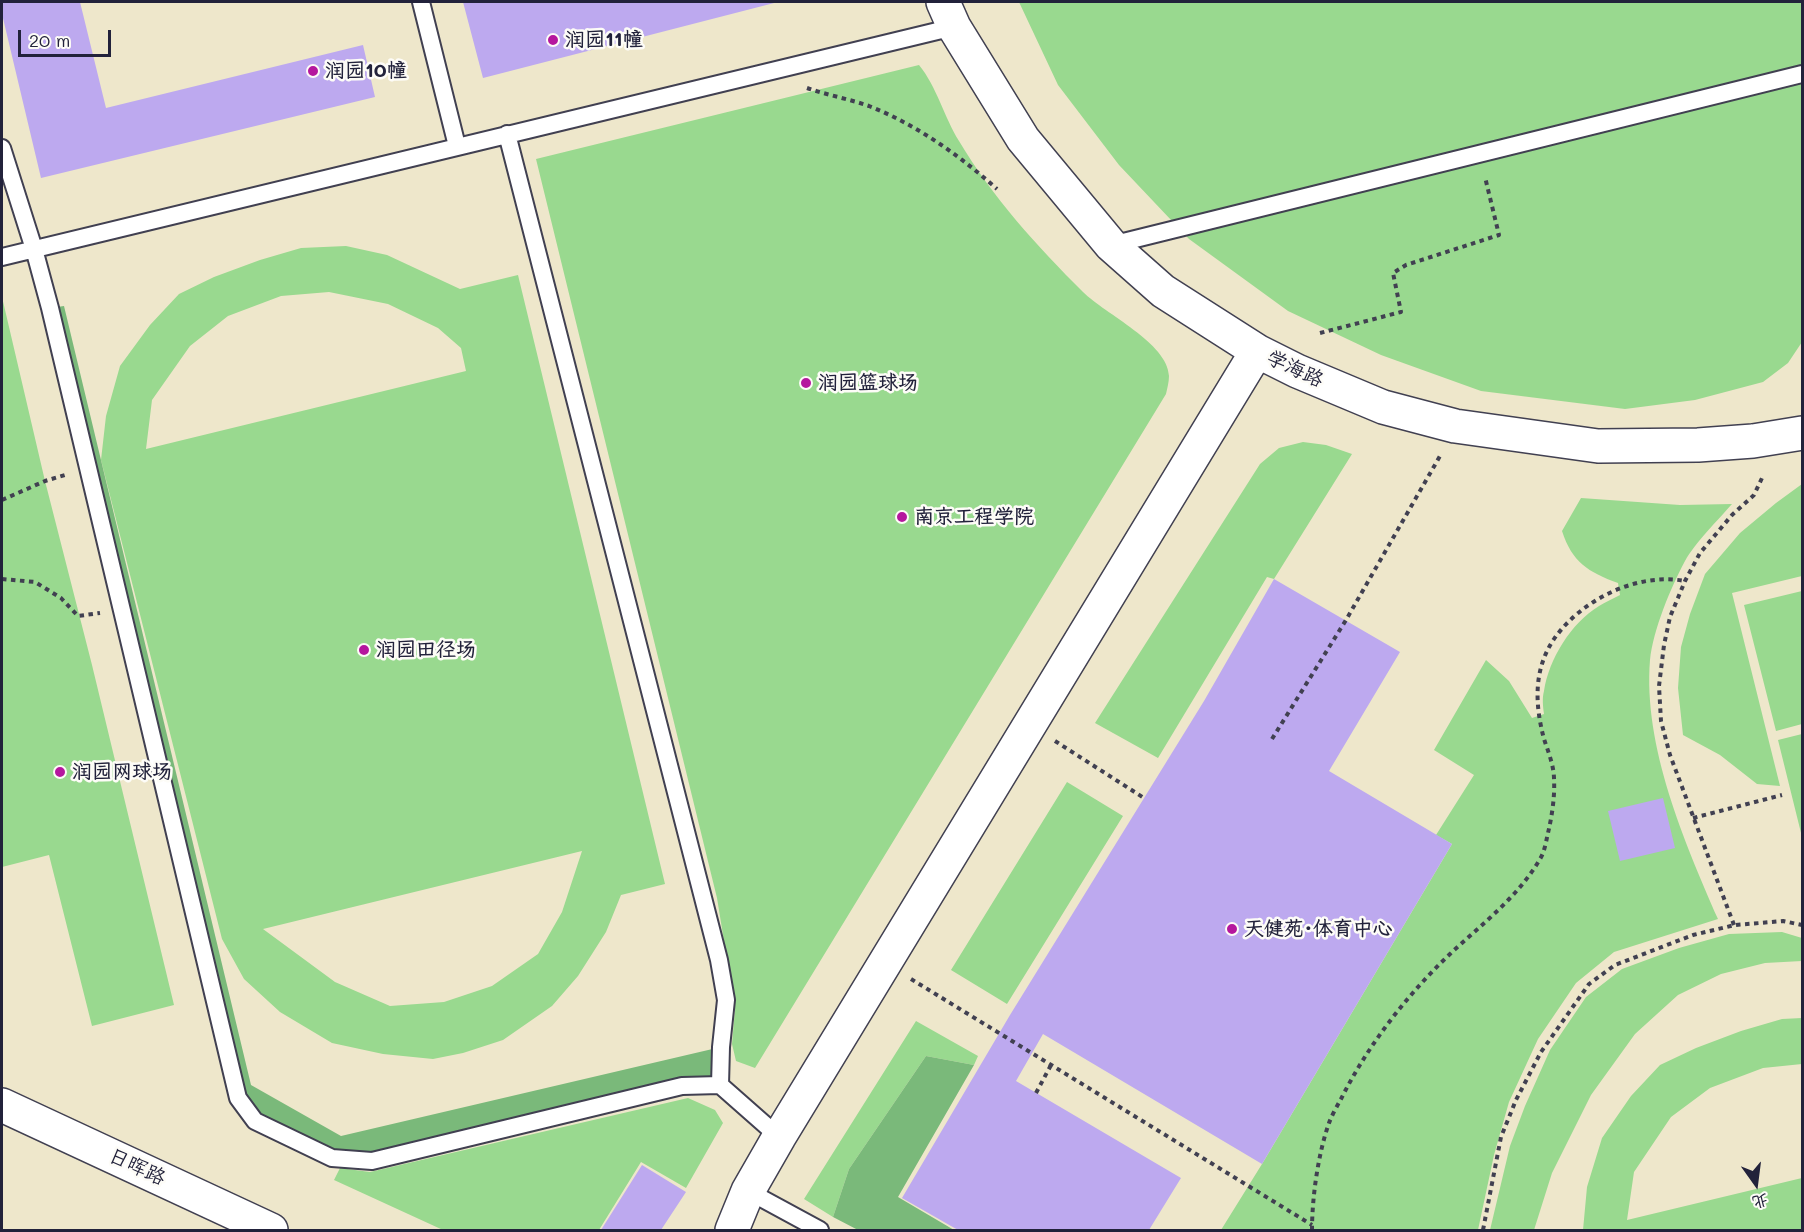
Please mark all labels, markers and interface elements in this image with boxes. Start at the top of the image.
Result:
scale bar [21,18,114,56]
text: 20 m [29,28,70,52]
place label: 润园11幢 [565,28,643,52]
marker: 润园11幢 [546,33,560,47]
place label: 润园10幢 [325,59,407,83]
marker: 润园10幢 [306,64,320,78]
street label: 学海路 [1263,345,1327,393]
place label: 润园篮球场 [818,371,918,395]
marker: 润园篮球场 [799,376,813,390]
place label: 南京工程学院 [914,505,1034,529]
marker: 南京工程学院 [895,510,909,524]
place label: 润园田径场 [376,638,476,662]
marker: 润园田径场 [357,643,371,657]
place label: 润园网球场 [72,760,172,784]
marker: 润园网球场 [53,765,67,779]
place label: 天健苑·体育中心 [1244,917,1393,941]
marker: 天健苑·体育中心 [1225,922,1239,936]
street label: 日晖路 [105,1143,169,1191]
north arrow [1726,1154,1786,1214]
text: 北 [1750,1190,1771,1214]

